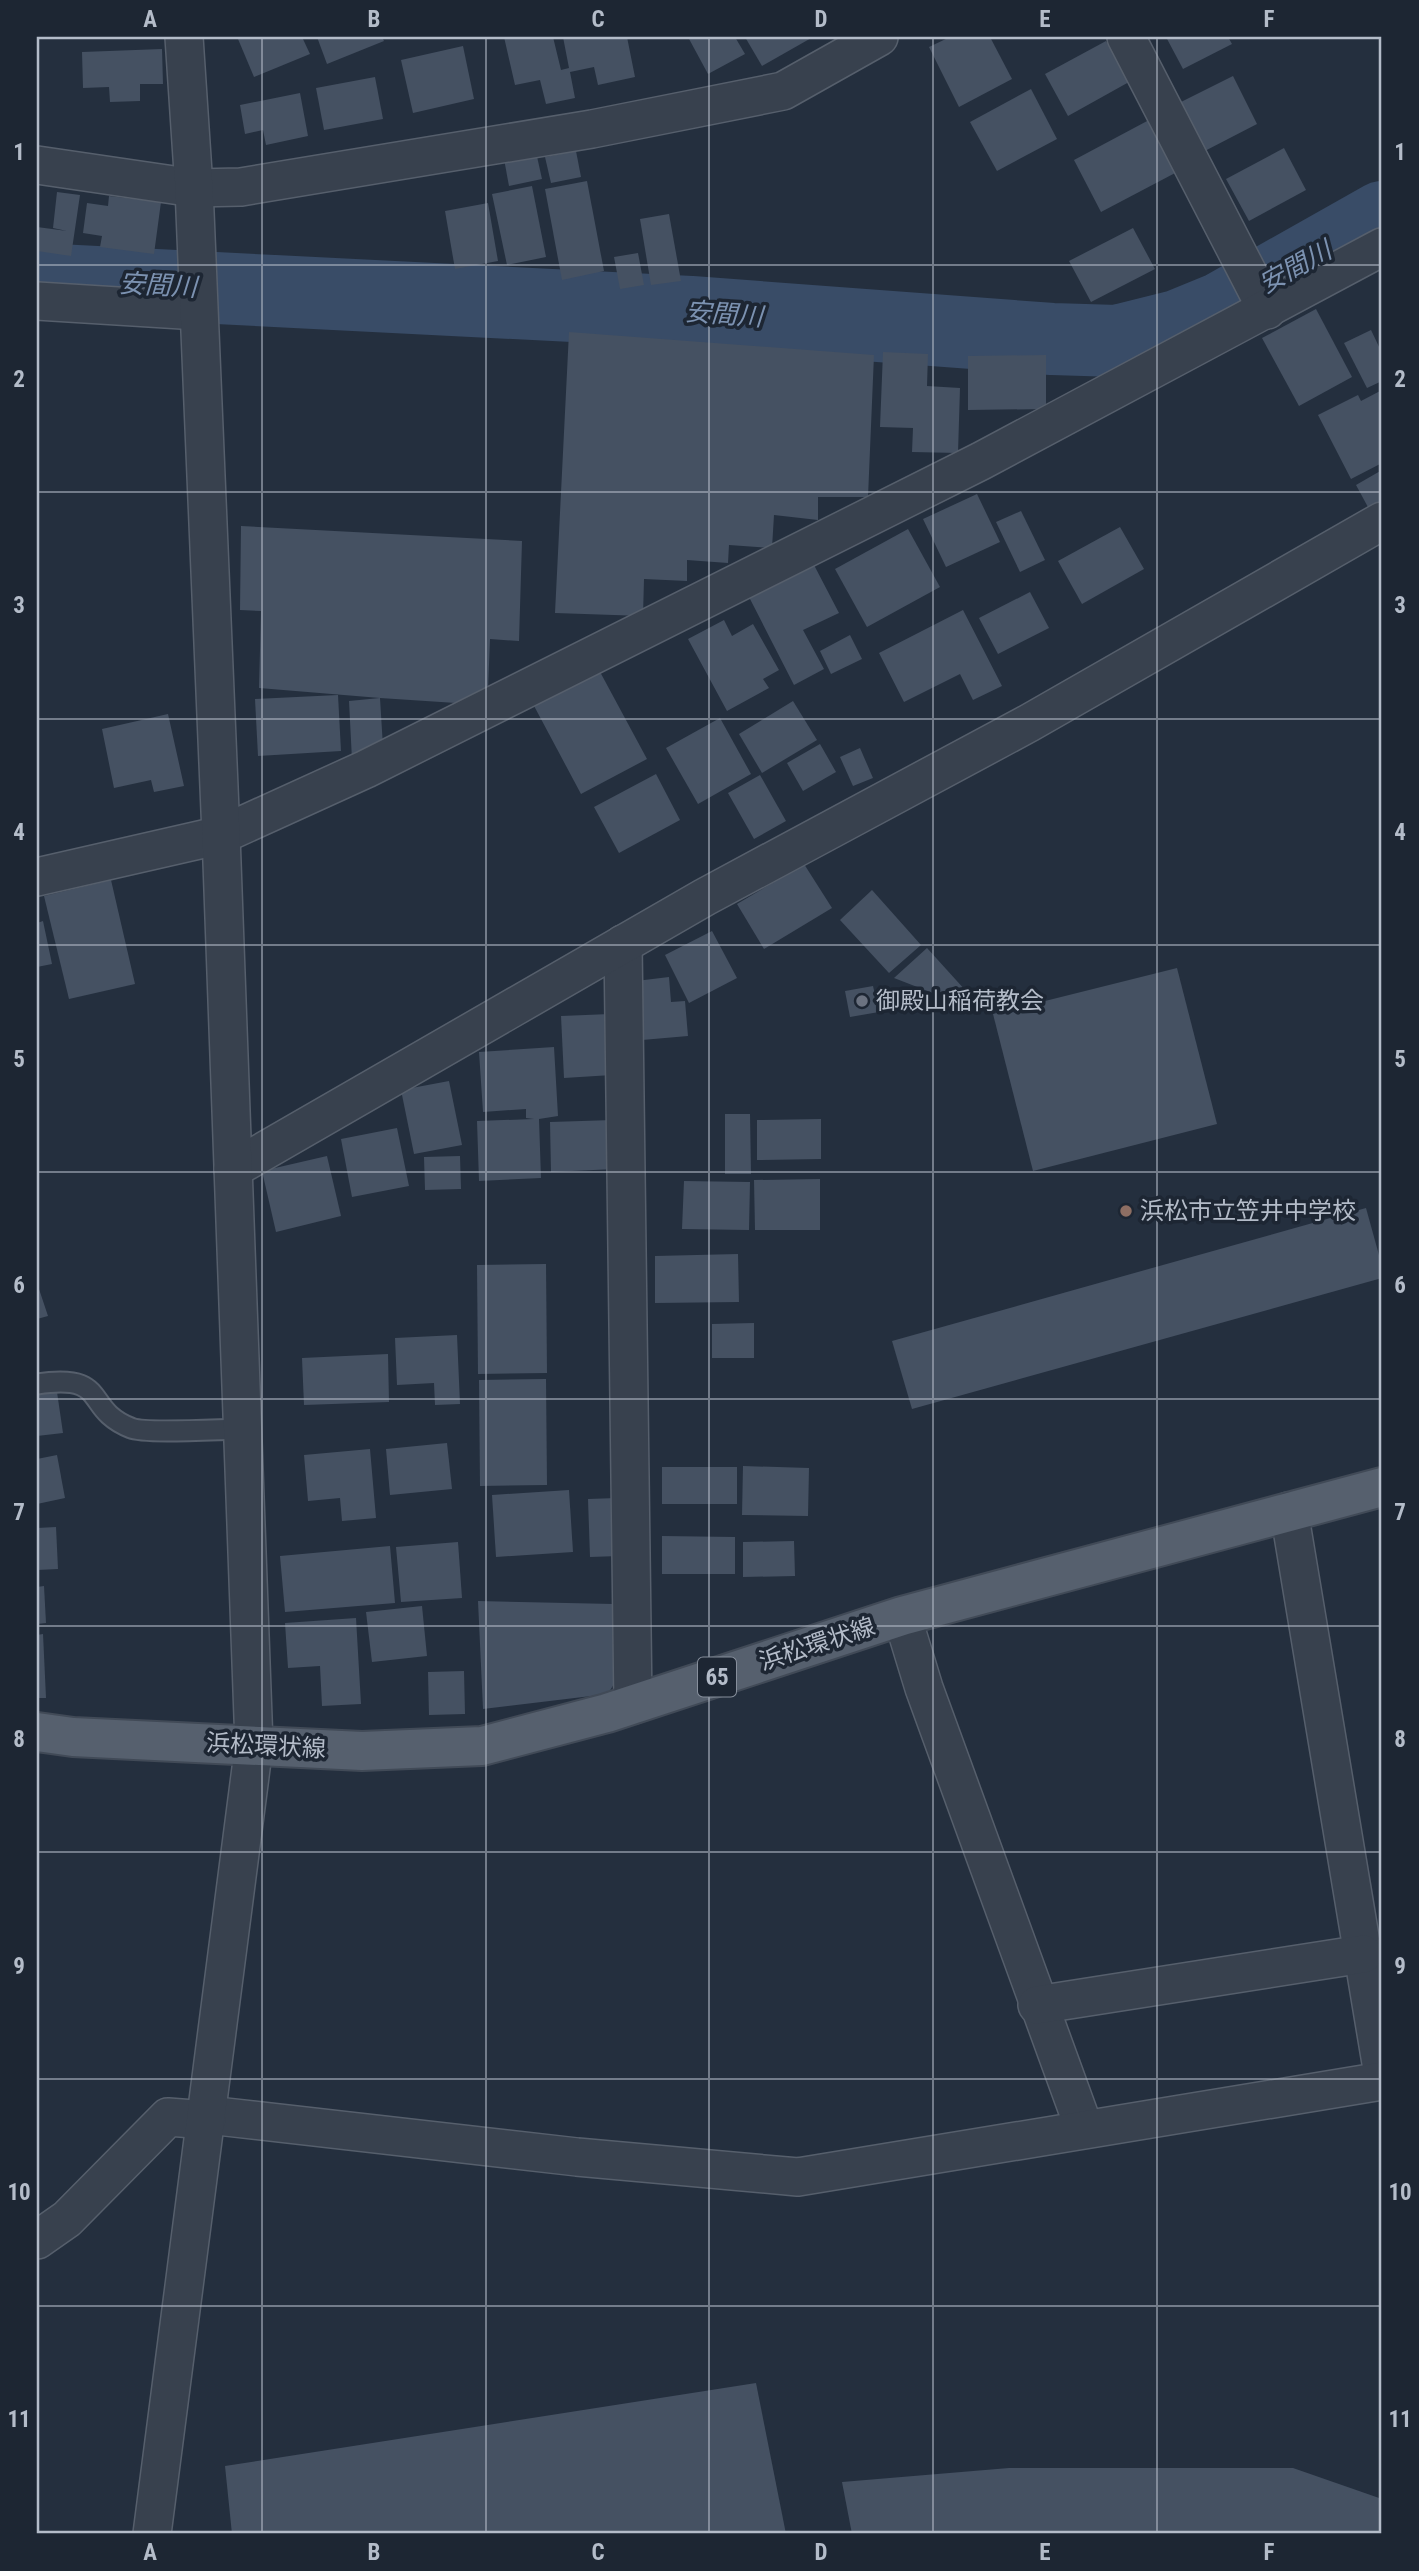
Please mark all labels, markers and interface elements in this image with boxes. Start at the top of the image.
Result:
text: A [143,6,157,33]
text: B [368,6,380,33]
text: C [591,6,605,33]
text: D [815,6,828,33]
text: E [1039,6,1051,33]
text: F [1264,6,1275,33]
text: 1 [13,139,25,166]
text: 1 [1394,139,1406,166]
water label: 安間川 [1254,234,1339,299]
water label: 安間川 [118,268,201,302]
water label: 安間川 [684,296,767,332]
text: 2 [13,366,25,393]
text: 2 [1394,366,1406,393]
text: 3 [13,592,25,619]
text: 3 [1394,592,1406,619]
text: 4 [13,819,25,846]
text: 4 [1394,819,1406,846]
place label: 御殿山稲荷教会 [876,987,1044,1015]
marker: 御殿山稲荷教会 [854,993,870,1009]
text: 5 [13,1046,25,1073]
text: 5 [1394,1046,1406,1073]
place label: 浜松市立笠井中学校 [1140,1197,1356,1225]
marker: 浜松市立笠井中学校 [1118,1203,1134,1219]
text: 6 [13,1272,25,1299]
text: 6 [1394,1272,1406,1299]
text: 7 [13,1499,25,1526]
text: 7 [1394,1499,1406,1526]
street label: 浜松環状線 [756,1612,878,1676]
road number: 65 [698,1658,736,1696]
text: 8 [13,1726,25,1753]
text: 8 [1394,1726,1406,1753]
street label: 浜松環状線 [205,1729,327,1763]
text: 9 [13,1953,25,1980]
text: 9 [1394,1953,1406,1980]
text: 10 [7,2179,31,2206]
text: 10 [1388,2179,1412,2206]
text: 11 [7,2406,31,2433]
text: 11 [1388,2406,1412,2433]
text: A [143,2539,157,2566]
text: B [368,2539,380,2566]
text: C [591,2539,605,2566]
text: D [815,2539,828,2566]
text: E [1039,2539,1051,2566]
text: F [1264,2539,1275,2566]

